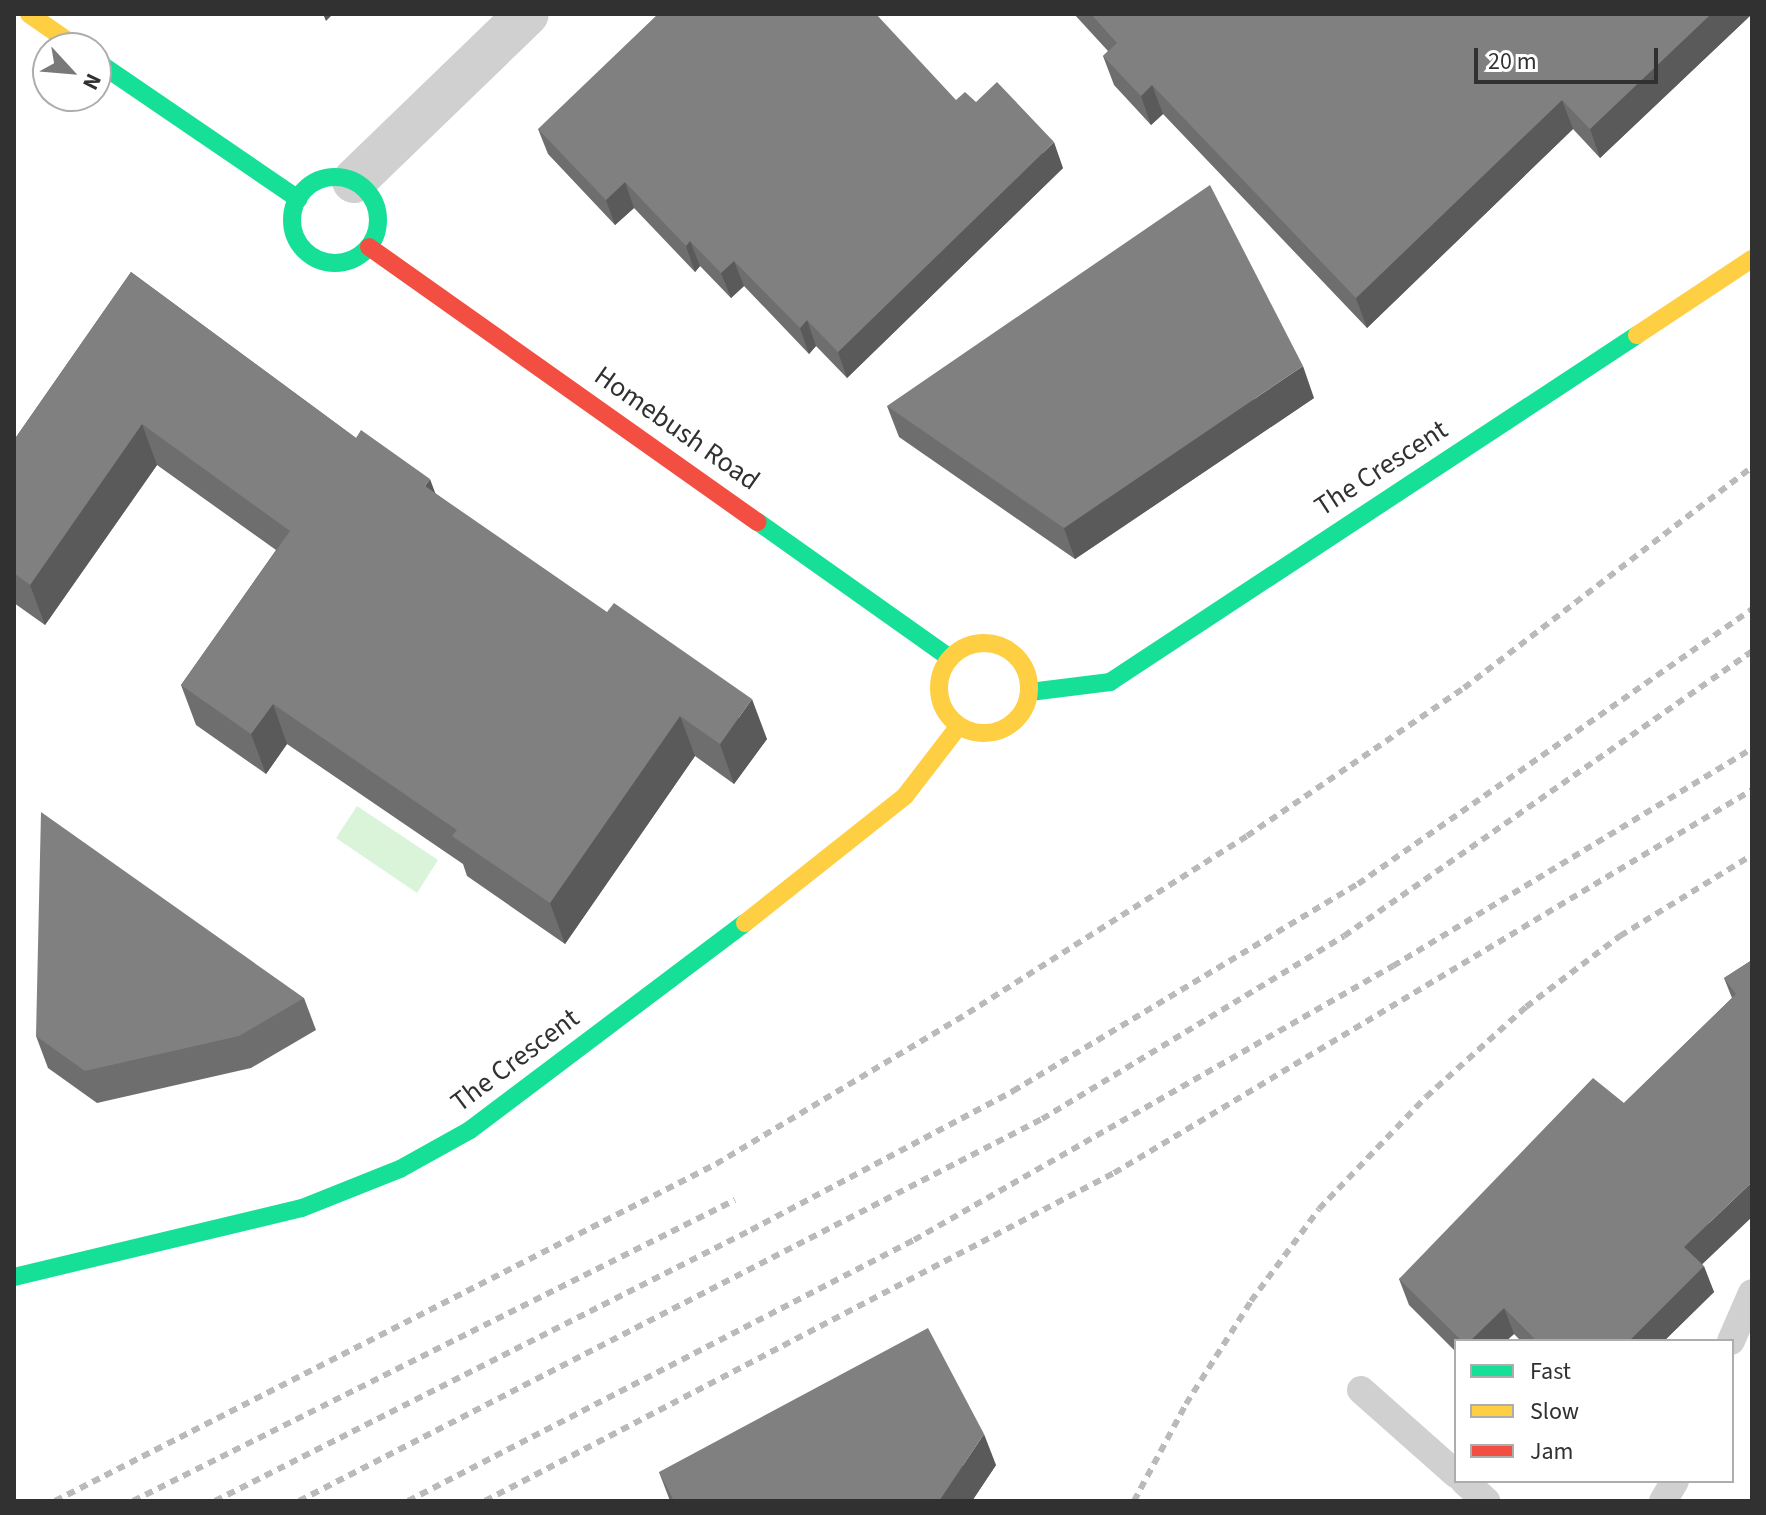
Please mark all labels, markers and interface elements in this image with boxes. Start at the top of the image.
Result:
north arrow [32,32,112,112]
scale bar [1478,32,1662,82]
text: 20 m [1488,44,1537,79]
text: N [74,68,109,95]
street label: Homebush Road [588,359,766,497]
street label: The Crescent [1308,413,1454,523]
street label: The Crescent [444,1001,586,1119]
legend [1454,1339,1734,1483]
text: Fast [1530,1354,1571,1389]
text: Slow [1530,1394,1579,1429]
text: Jam [1530,1434,1574,1469]

